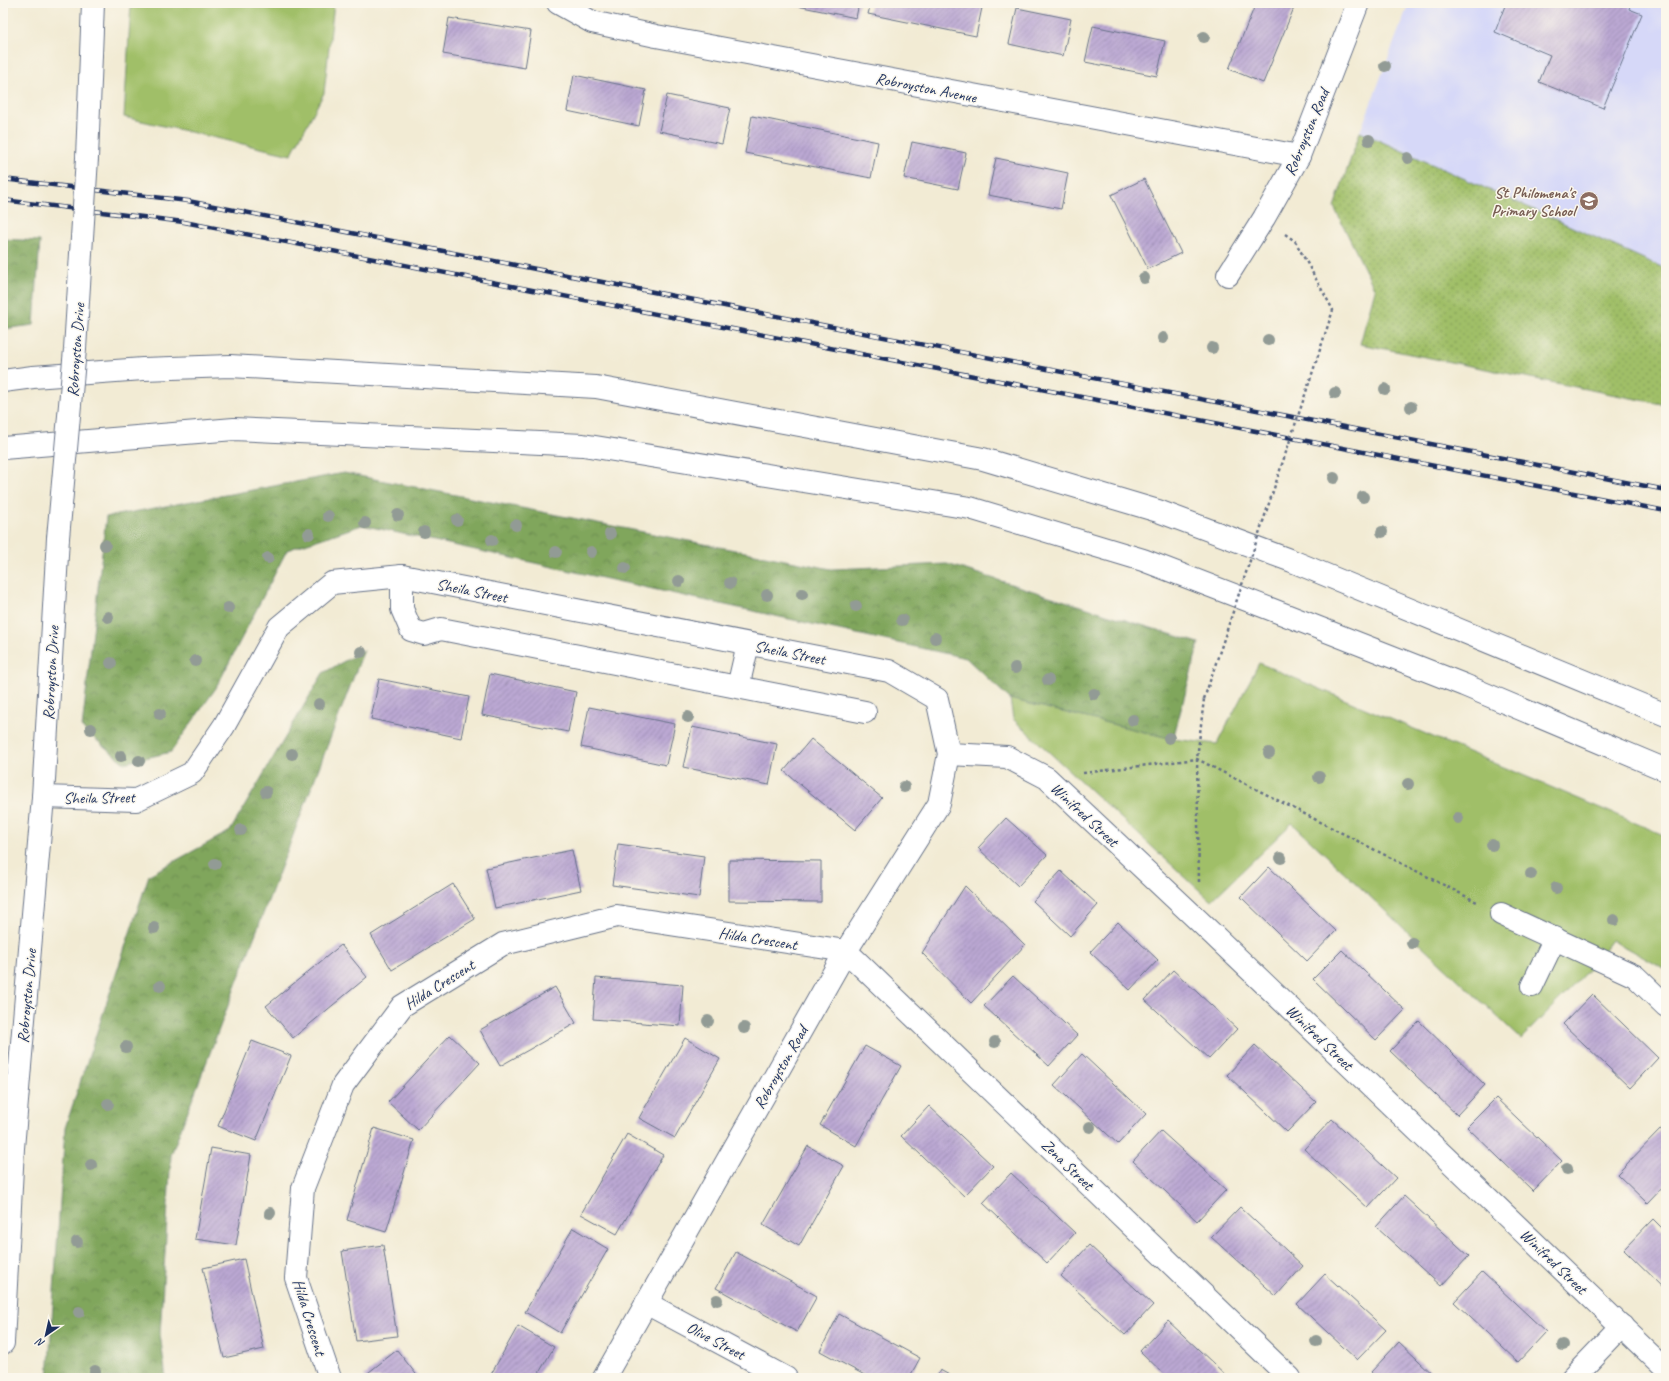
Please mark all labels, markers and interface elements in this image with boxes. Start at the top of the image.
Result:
street label: Robroyston Avenue [874,68,980,108]
street label: Robroyston Road [1280,84,1335,179]
place label: St Philomena's Primary School [1492,183,1578,221]
school or university icon: St Philomena's Primary School [1578,190,1600,212]
street label: Robroyston Drive [63,301,89,398]
street label: Sheila Street [435,574,510,608]
street label: Robroyston Drive [39,624,64,721]
street label: Sheila Street [753,636,828,670]
street label: Winifred Street [1046,778,1124,852]
street label: Sheila Street [63,787,137,809]
street label: Hilda Crescent [717,923,800,955]
street label: Robroyston Drive [13,947,41,1044]
street label: Hilda Crescent [401,955,480,1014]
street label: Winifred Street [1282,1001,1358,1076]
street label: Robroyston Road [749,1020,814,1112]
street label: Zena Street [1037,1135,1099,1196]
street label: Winifred Street [1516,1225,1592,1300]
street label: Hilda Crescent [288,1277,331,1360]
north arrow [26,1315,66,1355]
street label: Olive Street [683,1317,749,1365]
text: N [32,1334,47,1351]

